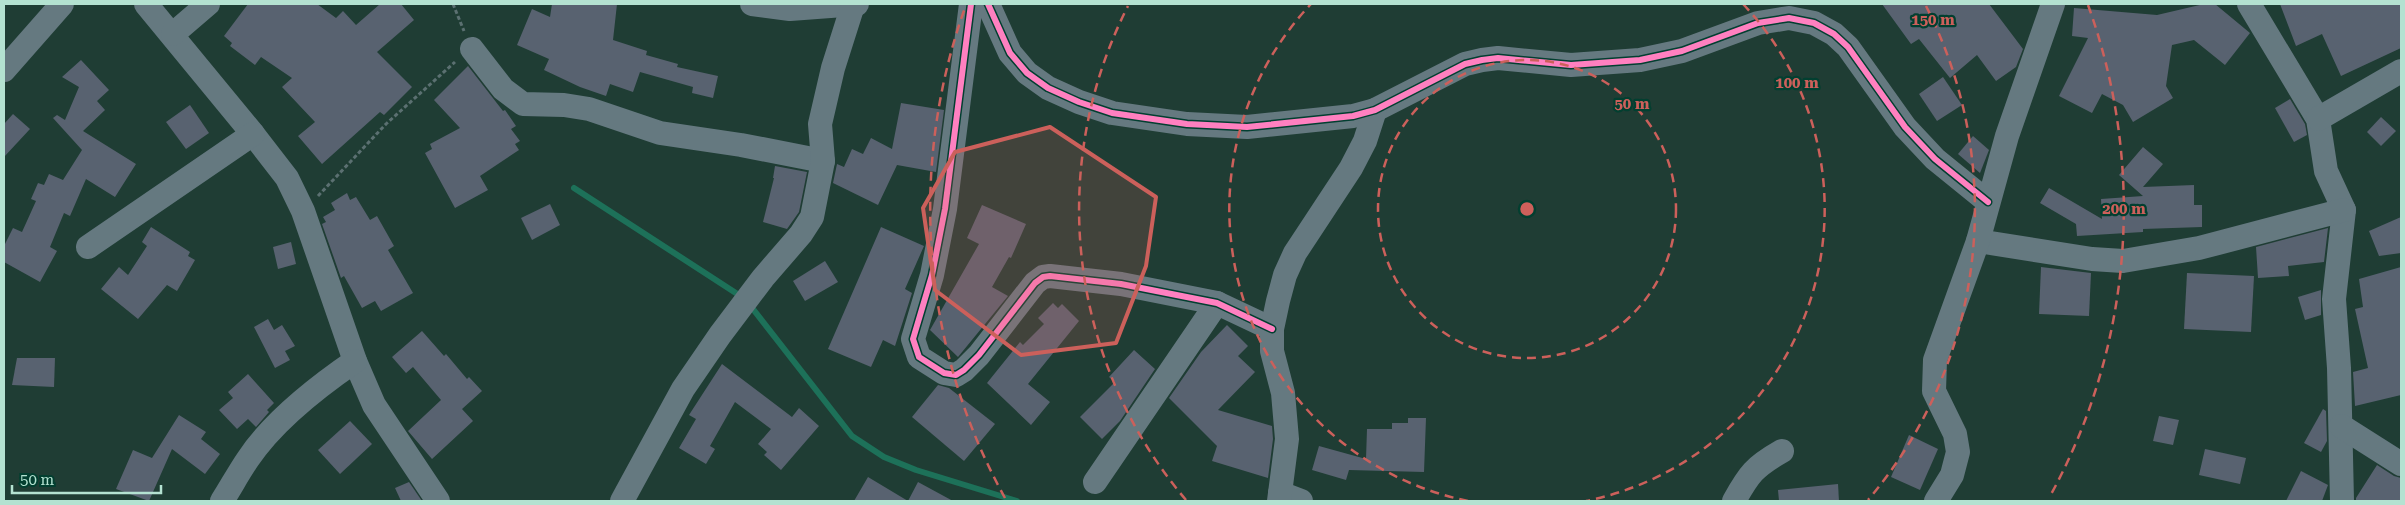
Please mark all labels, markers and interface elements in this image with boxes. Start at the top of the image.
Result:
text: 150 m [1911,11,1955,29]
text: 100 m [1775,74,1819,92]
text: 50 m [1614,95,1650,113]
centre of rings [1518,200,1536,218]
text: 200 m [2102,200,2146,218]
scale bar [12,462,161,494]
text: 50 m [20,471,55,489]

